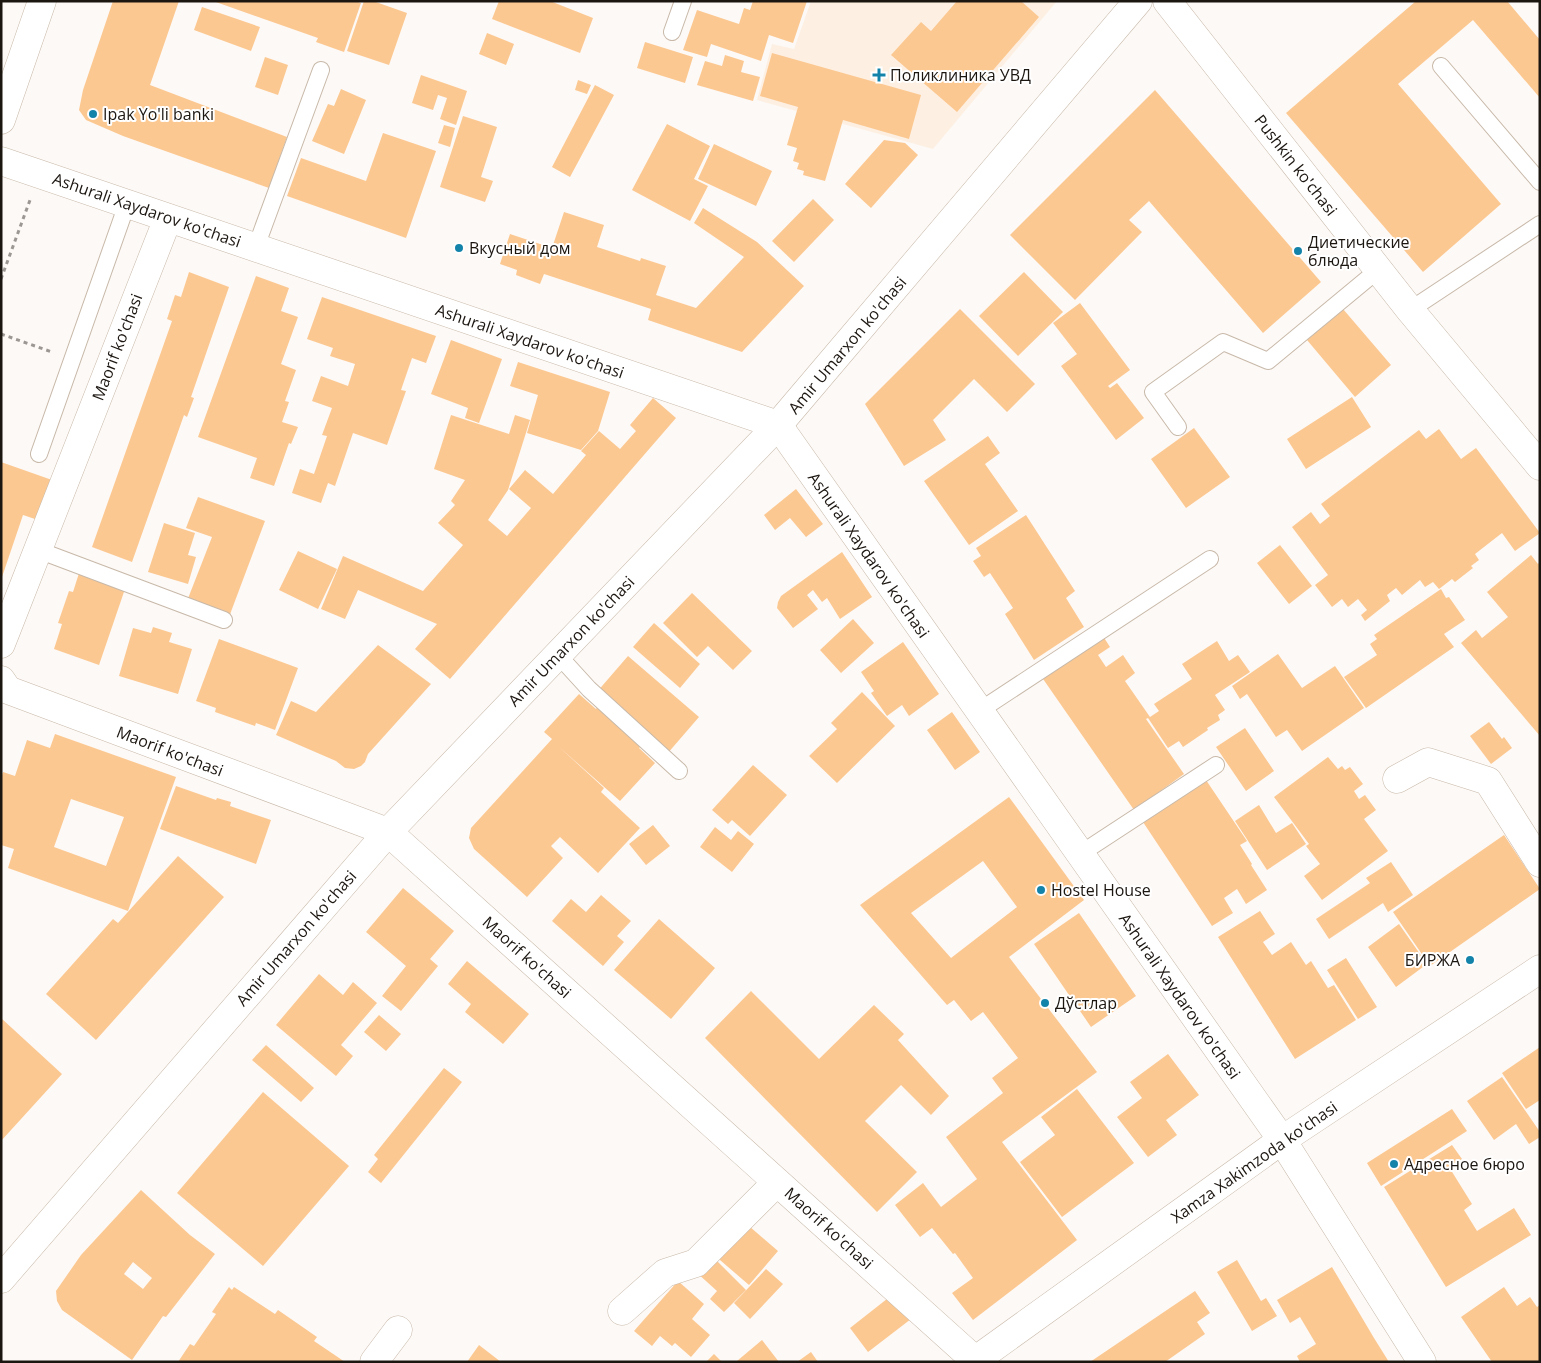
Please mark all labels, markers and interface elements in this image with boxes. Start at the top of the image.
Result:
place label: Поликлиника УВД [890,64,1031,86]
marker: Поликлиника УВД [872,68,886,82]
place label: Ipak Yo'li banki [103,103,214,125]
marker: Ipak Yo'li banki [87,108,99,120]
street label: Pushkin ko'chasi [1250,110,1342,220]
street label: Ashurali Xaydarov ko'chasi [50,167,244,253]
place label: Диетические блюда [1308,231,1410,271]
place label: Вкусный дом [469,237,571,259]
marker: Вкусный дом [453,242,465,254]
marker: Диетические блюда [1292,245,1304,257]
street label: Amir Umarxon ko'chasi [783,272,911,418]
street label: Maorif ko'chasi [87,291,147,403]
street label: Ashurali Xaydarov ko'chasi [433,298,627,384]
street label: Ashurali Xaydarov ko'chasi [803,468,935,642]
street label: Amir Umarxon ko'chasi [503,571,639,711]
street label: Maorif ko'chasi [114,721,226,781]
street label: Amir Umarxon ko'chasi [231,865,361,1011]
place label: Hostel House [1051,879,1151,901]
marker: Hostel House [1035,884,1047,896]
street label: Ashurali Xaydarov ko'chasi [1114,909,1246,1083]
street label: Maorif ko'chasi [478,911,576,1003]
place label: БИРЖА [1405,949,1461,971]
marker: БИРЖА [1464,954,1476,966]
place label: Дўстлар [1055,992,1117,1014]
marker: Дўстлар [1039,997,1051,1009]
street label: Xamza Xakimzoda ko'chasi [1166,1096,1342,1228]
place label: Адресное бюро [1404,1153,1525,1175]
marker: Адресное бюро [1388,1158,1400,1170]
street label: Maorif ko'chasi [780,1182,878,1274]

